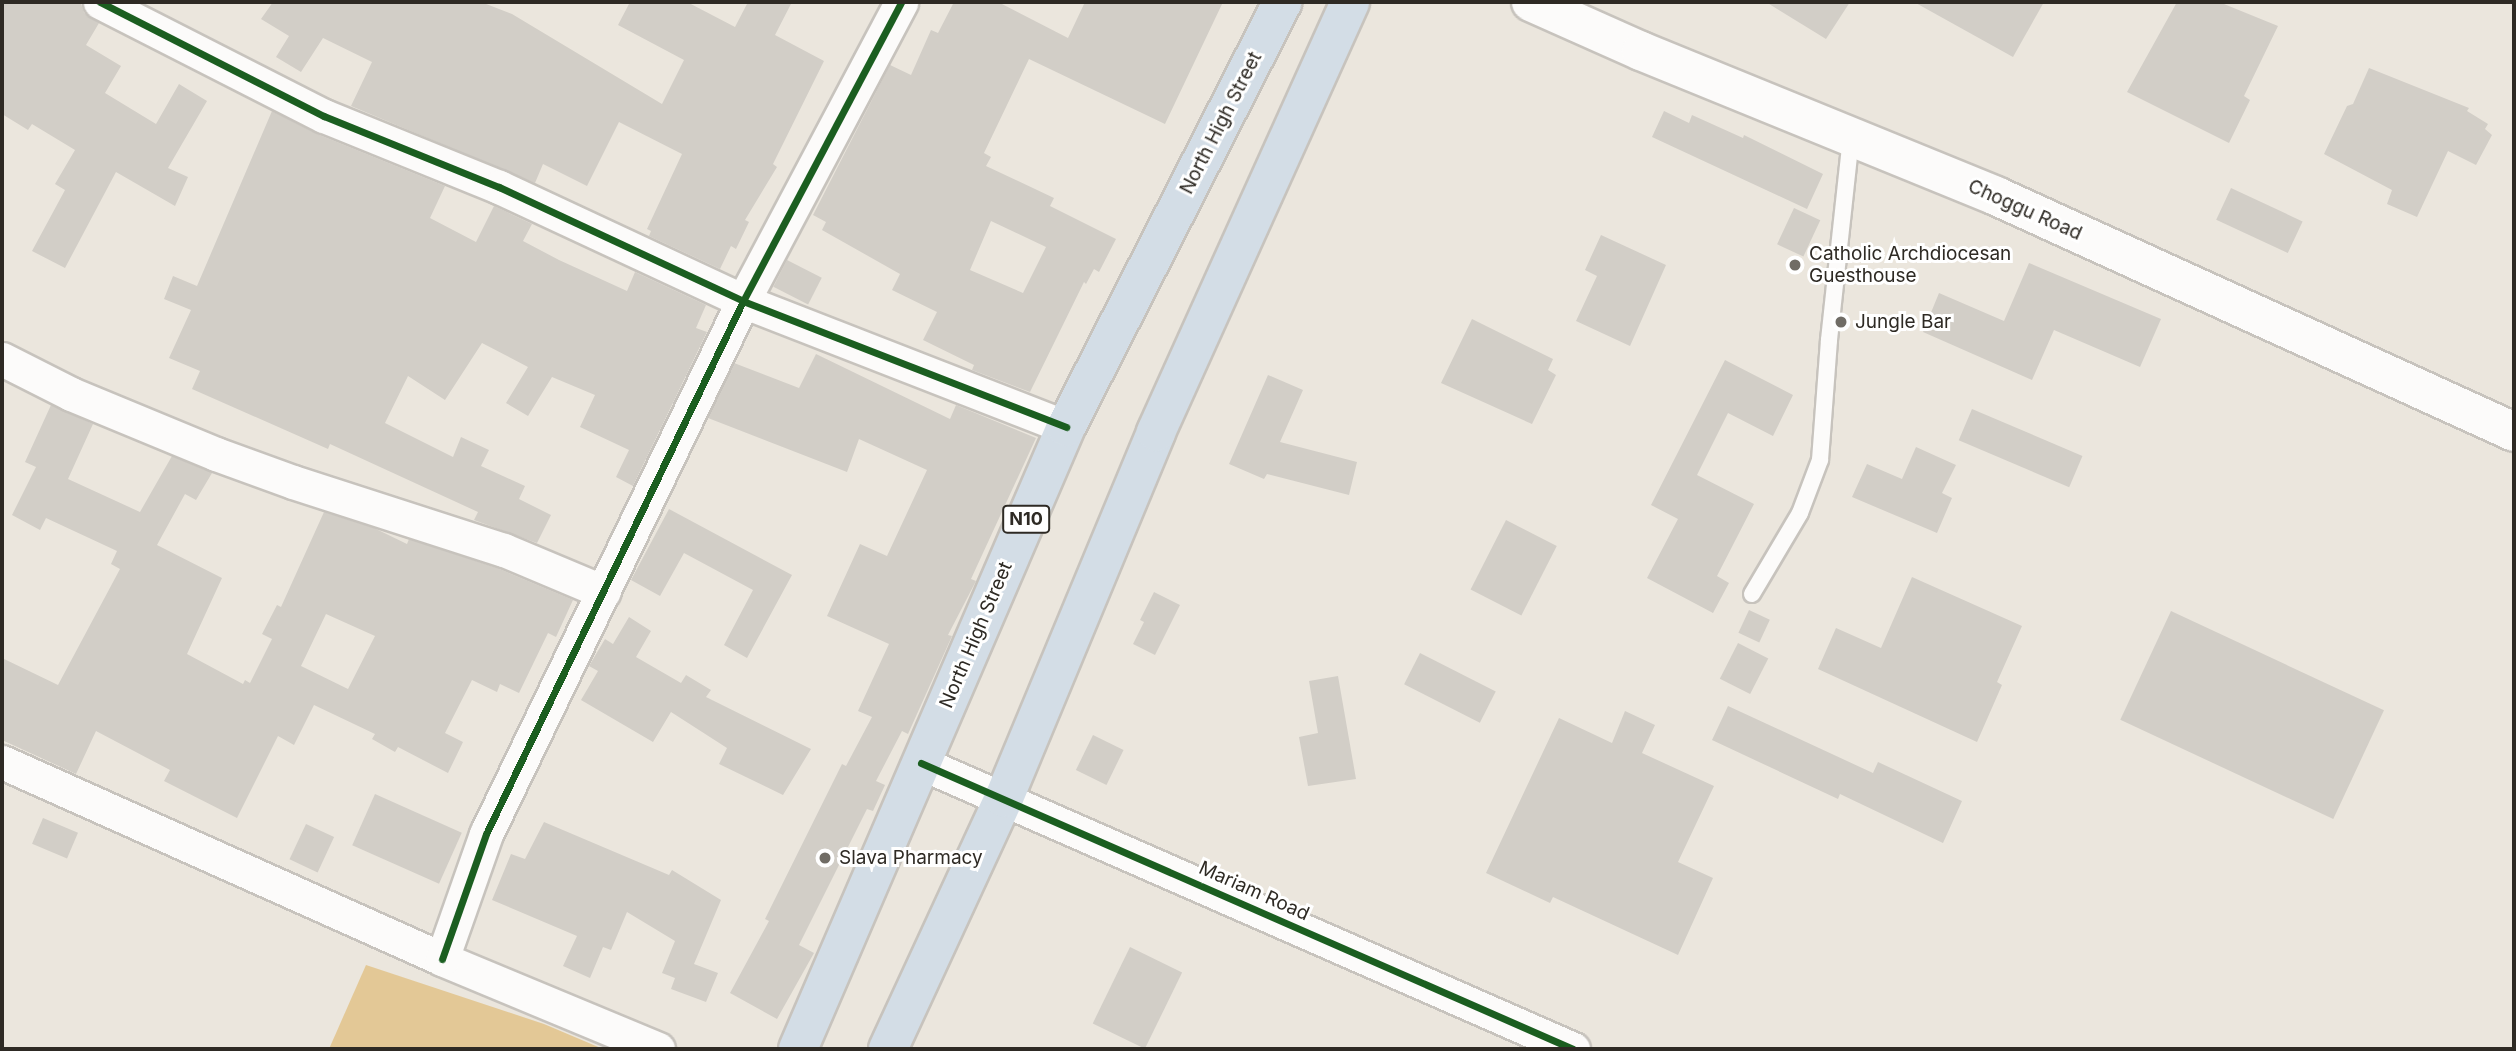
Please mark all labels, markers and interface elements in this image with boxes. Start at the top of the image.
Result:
street label: North High Street [1175,48,1267,198]
street label: Choggu Road [1965,175,2085,245]
place label: Catholic Archdiocesan Guesthouse [1809,243,2011,287]
marker: Catholic Archdiocesan Guesthouse [1787,257,1803,273]
place label: Jungle Bar [1855,311,1951,333]
marker: Jungle Bar [1833,314,1849,330]
road number: N10 [1002,504,1050,534]
street label: North High Street [935,559,1017,711]
place label: Slava Pharmacy [839,847,983,869]
marker: Slava Pharmacy [817,850,833,866]
street label: Mariam Road [1195,857,1313,925]

